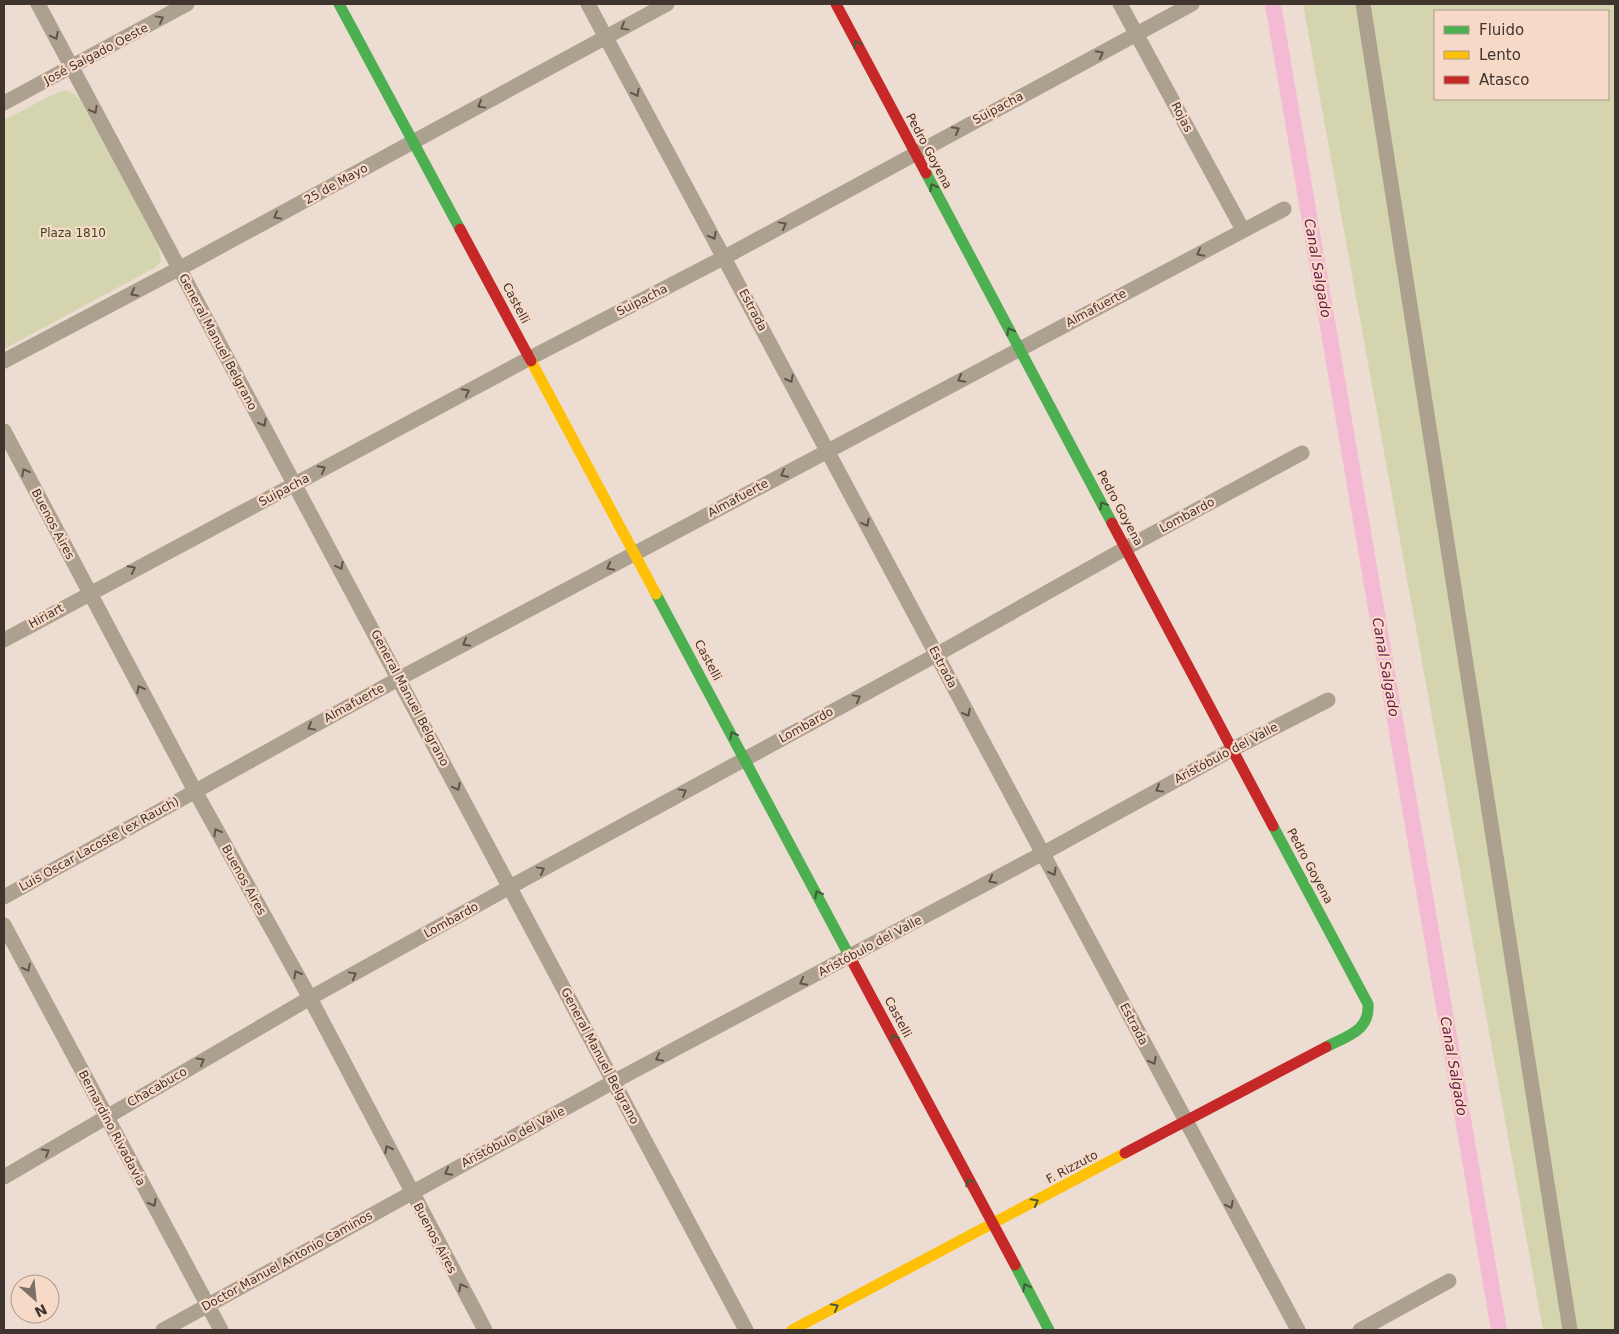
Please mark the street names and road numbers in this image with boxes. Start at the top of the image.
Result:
street label: José Salgado Oeste [41,21,150,88]
street label: Suipacha [970,89,1026,127]
street label: Rojas [1168,100,1196,134]
street label: Pedro Goyena [903,111,955,191]
street label: 25 de Mayo [302,161,370,207]
street label: General Manuel Belgrano [176,271,260,413]
street label: Castelli [499,280,533,326]
street label: Suipacha [614,281,670,319]
street label: Estrada [736,286,770,334]
street label: Almafuerte [1063,286,1129,330]
street label: Pedro Goyena [1094,468,1146,548]
street label: Suipacha [256,471,312,509]
street label: Almafuerte [705,476,771,520]
street label: Buenos Aires [28,486,78,562]
street label: Lombardo [1157,495,1217,535]
street label: Hiriart [26,601,66,631]
street label: General Manuel Belgrano [368,627,452,769]
street label: Castelli [691,637,725,683]
street label: Estrada [926,643,960,691]
street label: Almafuerte [321,681,387,725]
street label: Lombardo [776,704,836,746]
street label: Aristóbulo del Valle [1172,720,1280,786]
street label: Luis Oscar Lacoste (ex Rauch) [17,794,181,894]
street label: Pedro Goyena [1284,826,1336,906]
street label: Buenos Aires [219,842,269,918]
street label: Lombardo [421,899,481,941]
street label: Aristóbulo del Valle [816,913,924,979]
street label: General Manuel Belgrano [558,985,642,1127]
street label: Castelli [881,994,915,1040]
street label: Estrada [1117,1000,1151,1048]
street label: Chacabuco [125,1064,189,1110]
street label: Bernardino Rivadavia [76,1068,148,1188]
street label: Aristóbulo del Valle [459,1104,567,1170]
street label: F. Rizzuto [1044,1148,1100,1186]
street label: Buenos Aires [410,1200,460,1276]
street label: Doctor Manuel Antonio Caminos [199,1208,375,1314]

